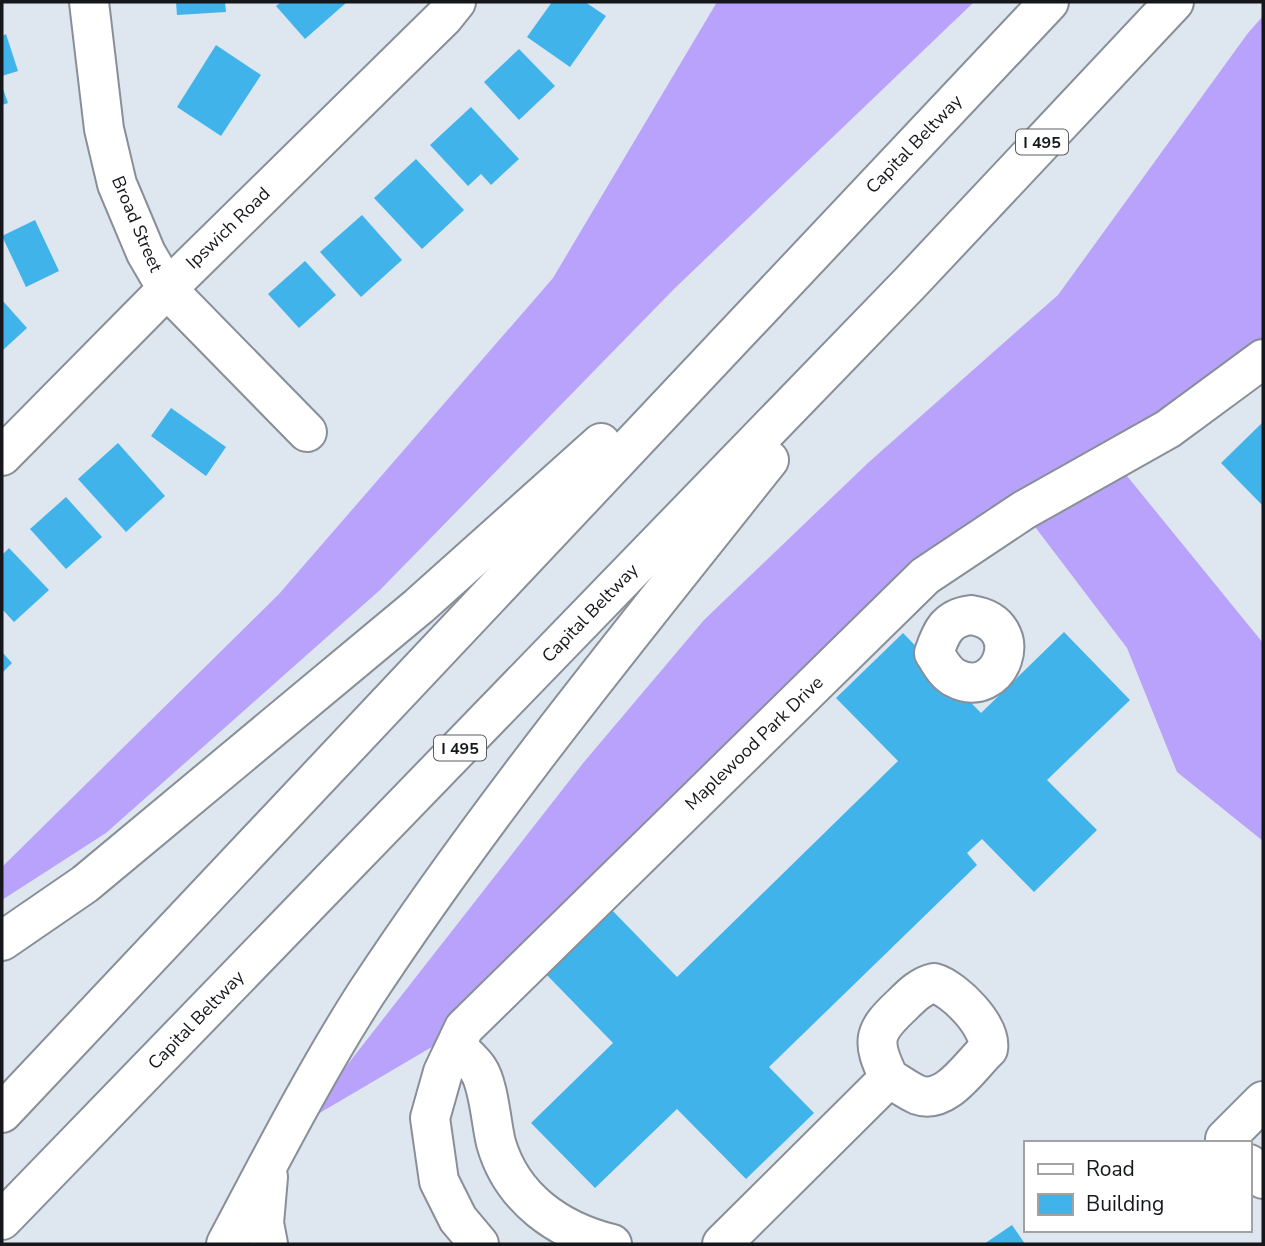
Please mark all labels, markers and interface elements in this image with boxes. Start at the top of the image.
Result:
street label: Capital Beltway [861,89,968,199]
road number: I 495 [1016,130,1068,154]
street label: Broad Street [106,172,168,276]
street label: Ipswich Road [181,182,275,274]
street label: Capital Beltway [537,558,644,668]
street label: Maplewood Park Drive [680,671,828,815]
road number: I 495 [434,736,486,761]
street label: Capital Beltway [143,965,250,1075]
legend [1024,1141,1251,1232]
text: Road [1086,1155,1135,1183]
text: Building [1086,1190,1164,1218]

